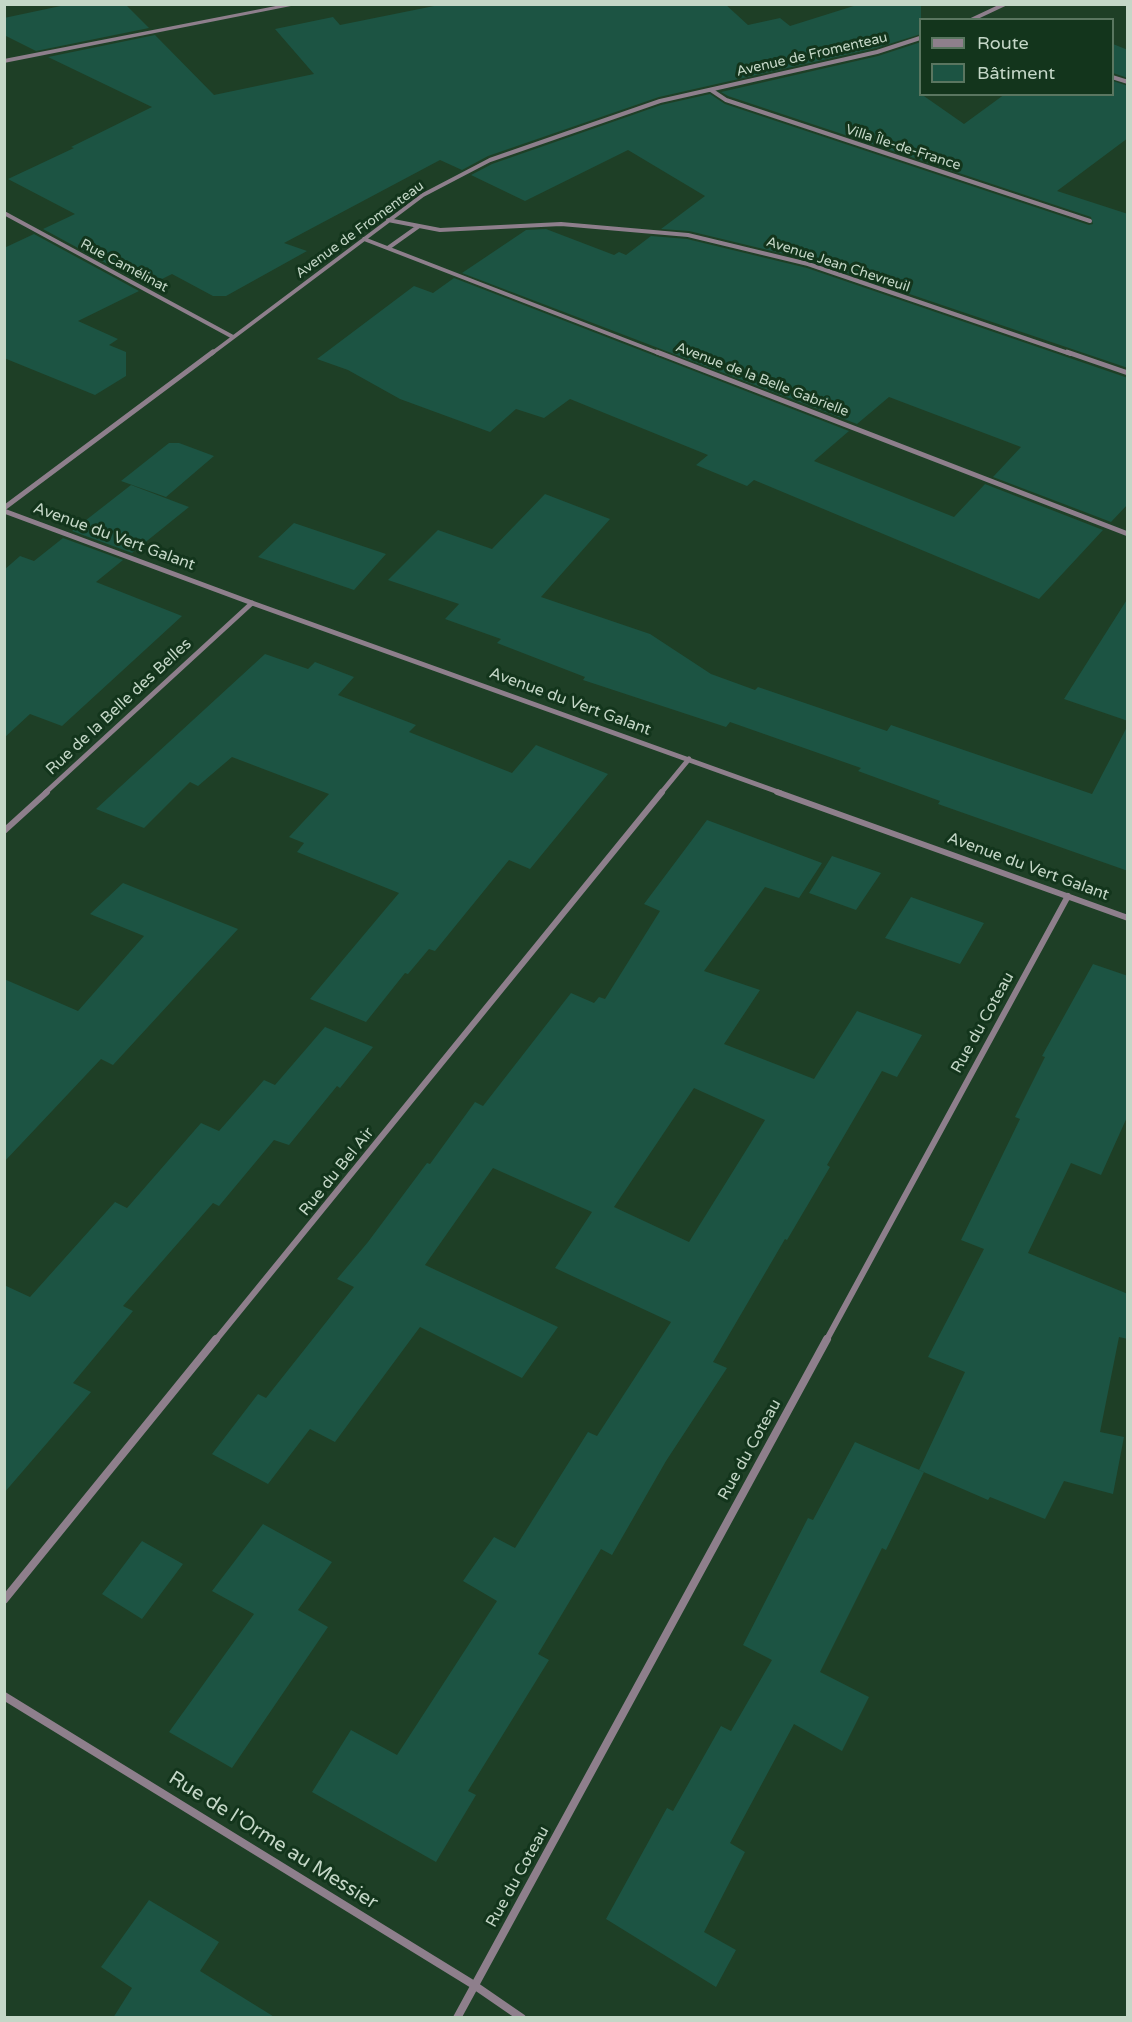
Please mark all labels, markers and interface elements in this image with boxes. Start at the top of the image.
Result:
legend [919,18,1114,96]
street label: Avenue de Fromenteau [735,29,889,81]
text: Route [977,32,1029,54]
text: Bâtiment [977,62,1055,84]
street label: Villa Île-de-France [843,121,963,175]
street label: Avenue de Fromenteau [293,178,427,282]
street label: Avenue Jean Chevreuil [764,234,912,296]
street label: Rue Camélinat [77,236,171,296]
street label: Avenue de la Belle Gabrielle [673,339,851,421]
street label: Avenue du Vert Galant [30,499,198,575]
street label: Rue de la Belle des Belles [42,635,196,779]
street label: Avenue du Vert Galant [486,664,654,740]
street label: Avenue du Vert Galant [944,829,1112,905]
street label: Rue du Coteau [947,969,1019,1077]
street label: Rue du Bel Air [295,1124,379,1220]
street label: Rue du Coteau [714,1396,786,1504]
street label: Rue de l'Orme au Messier [164,1767,382,1915]
street label: Rue du Coteau [482,1823,554,1931]

